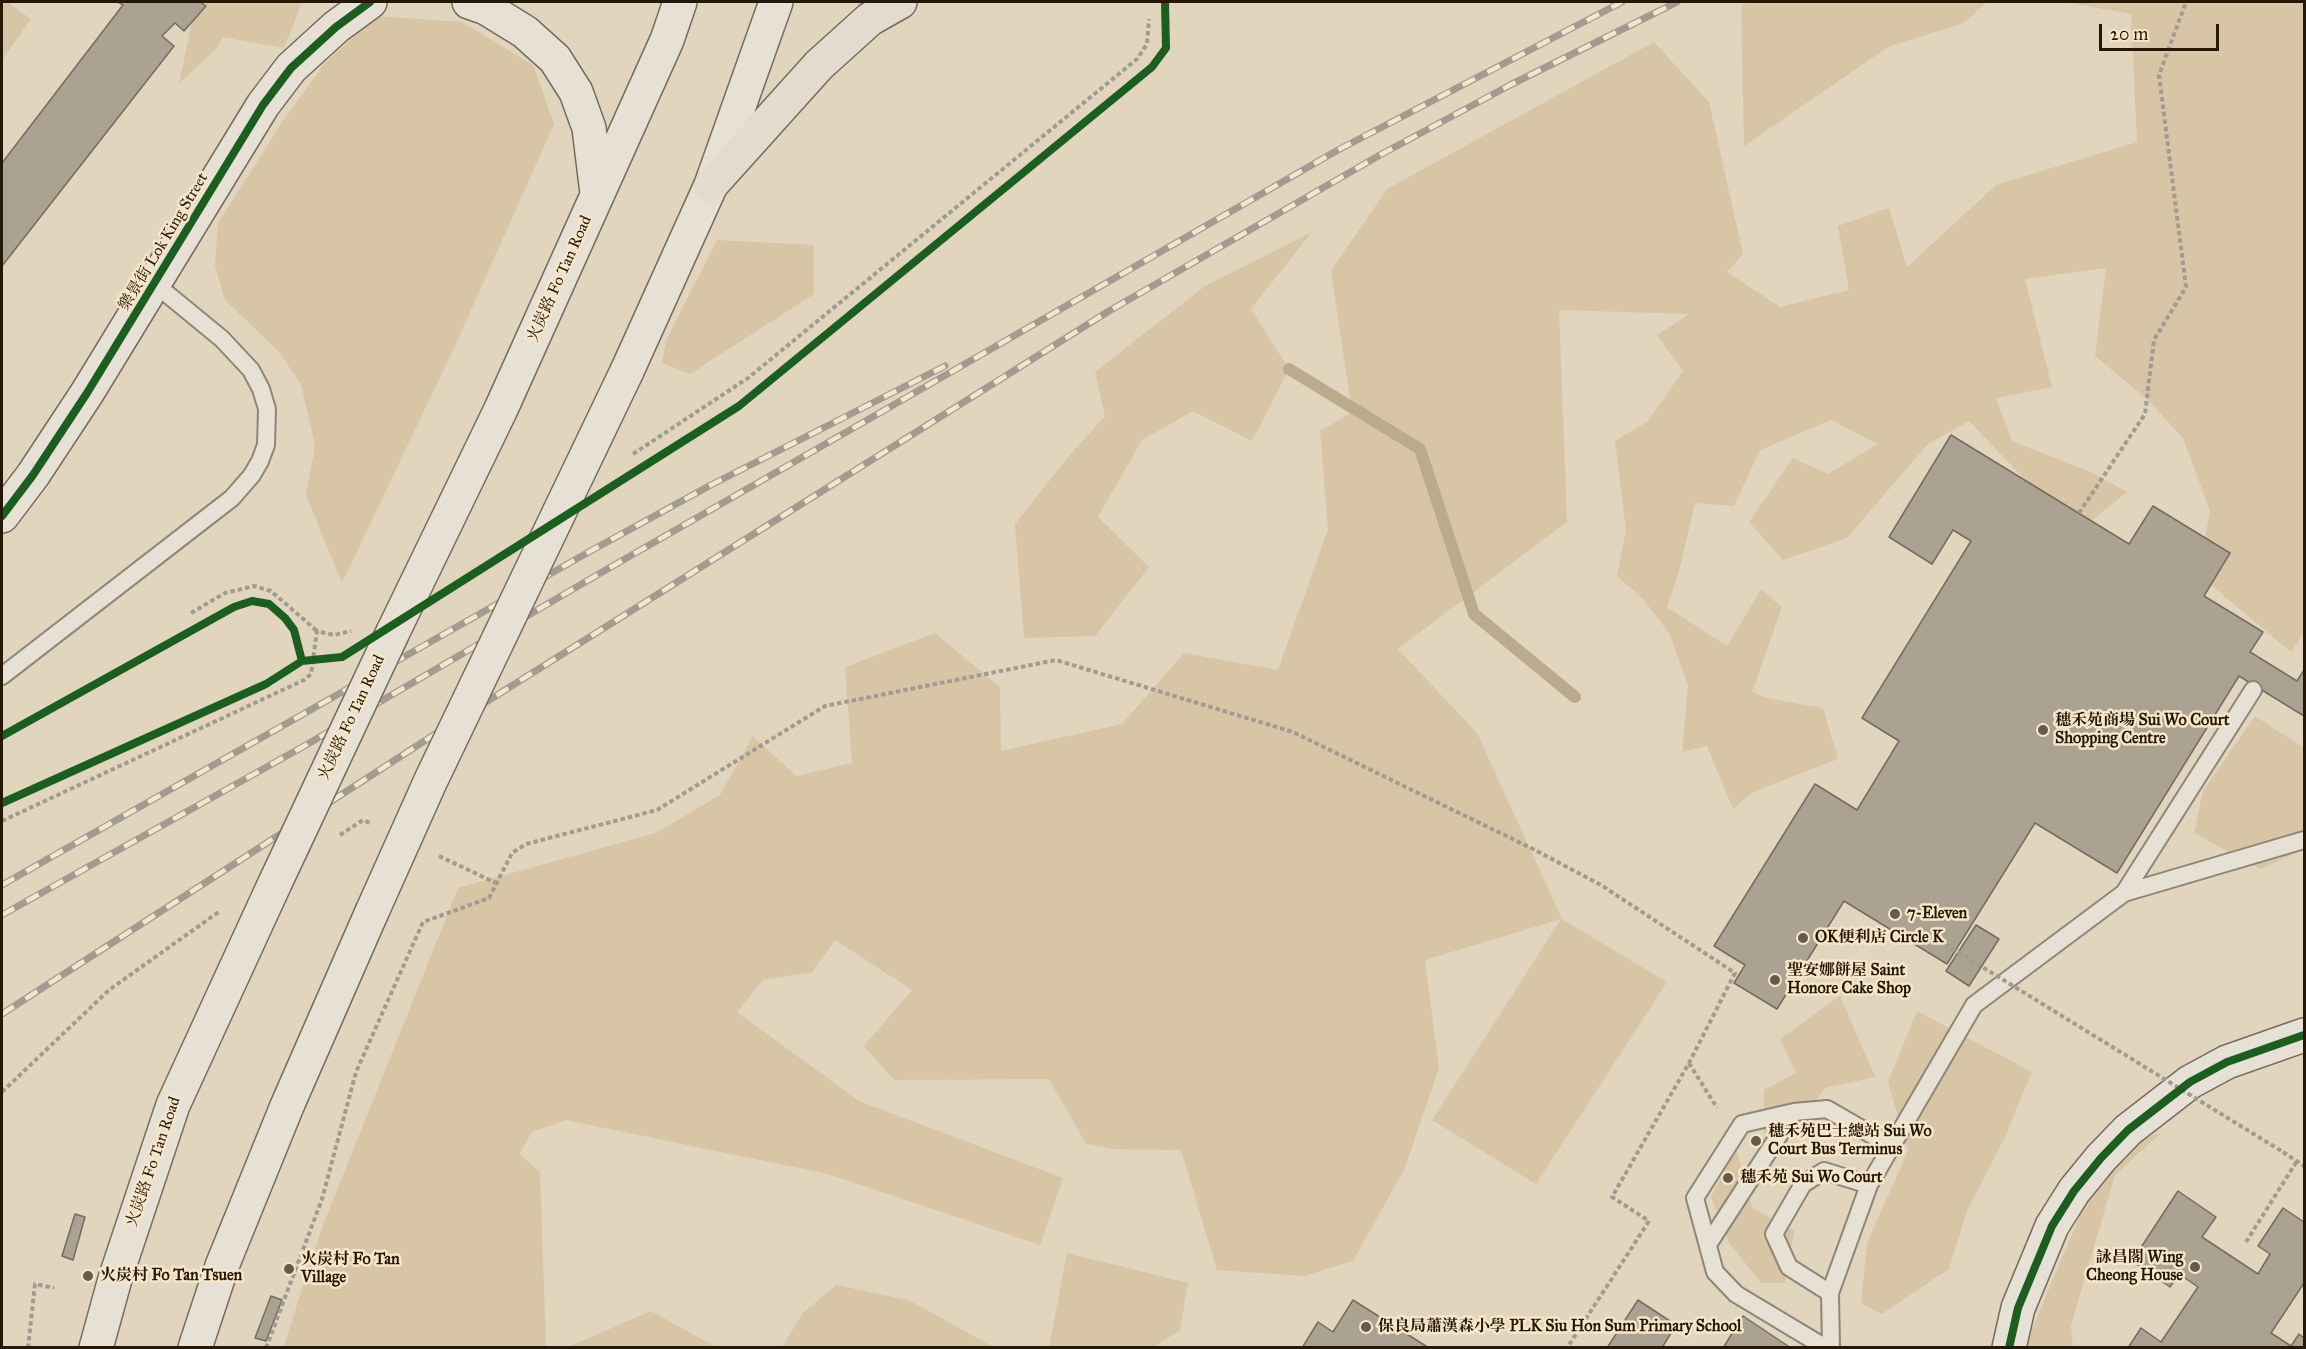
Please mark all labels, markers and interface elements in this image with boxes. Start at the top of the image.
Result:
scale bar [2102,12,2222,50]
text: 20 m [2110,23,2148,45]
street label: 樂景街 Lok King Street [115,170,213,314]
street label: 火炭路 Fo Tan Road [524,213,596,345]
street label: 火炭路 Fo Tan Road [315,652,389,784]
place label: 穗禾苑商場 Sui Wo Court Shopping Centre [2055,711,2229,749]
marker: 穗禾苑商場 Sui Wo Court Shopping Centre [2036,723,2050,737]
place label: 7-Eleven [1907,904,1967,924]
marker: 7-Eleven [1888,907,1902,921]
place label: OK便利店 Circle K [1815,928,1944,948]
marker: OK便利店 Circle K [1796,931,1810,945]
place label: 聖安娜餅屋 Saint Honore Cake Shop [1787,961,1911,999]
marker: 聖安娜餅屋 Saint Honore Cake Shop [1768,973,1782,987]
street label: 火炭路 Fo Tan Road [123,1095,185,1229]
place label: 穗禾苑巴士總站 Sui Wo Court Bus Terminus [1768,1122,1932,1160]
marker: 穗禾苑巴士總站 Sui Wo Court Bus Terminus [1749,1134,1763,1148]
place label: 穗禾苑 Sui Wo Court [1740,1168,1882,1188]
marker: 穗禾苑 Sui Wo Court [1721,1171,1735,1185]
place label: 詠昌閣 Wing Cheong House [2086,1248,2183,1286]
place label: 火炭村 Fo Tan Village [301,1250,400,1288]
marker: 詠昌閣 Wing Cheong House [2188,1260,2202,1274]
marker: 火炭村 Fo Tan Village [282,1262,296,1276]
place label: 火炭村 Fo Tan Tsuen [100,1266,242,1286]
marker: 火炭村 Fo Tan Tsuen [81,1269,95,1283]
place label: 保良局蕭漢森小學 PLK Siu Hon Sum Primary School [1378,1317,1741,1337]
marker: 保良局蕭漢森小學 PLK Siu Hon Sum Primary School [1359,1320,1373,1334]

